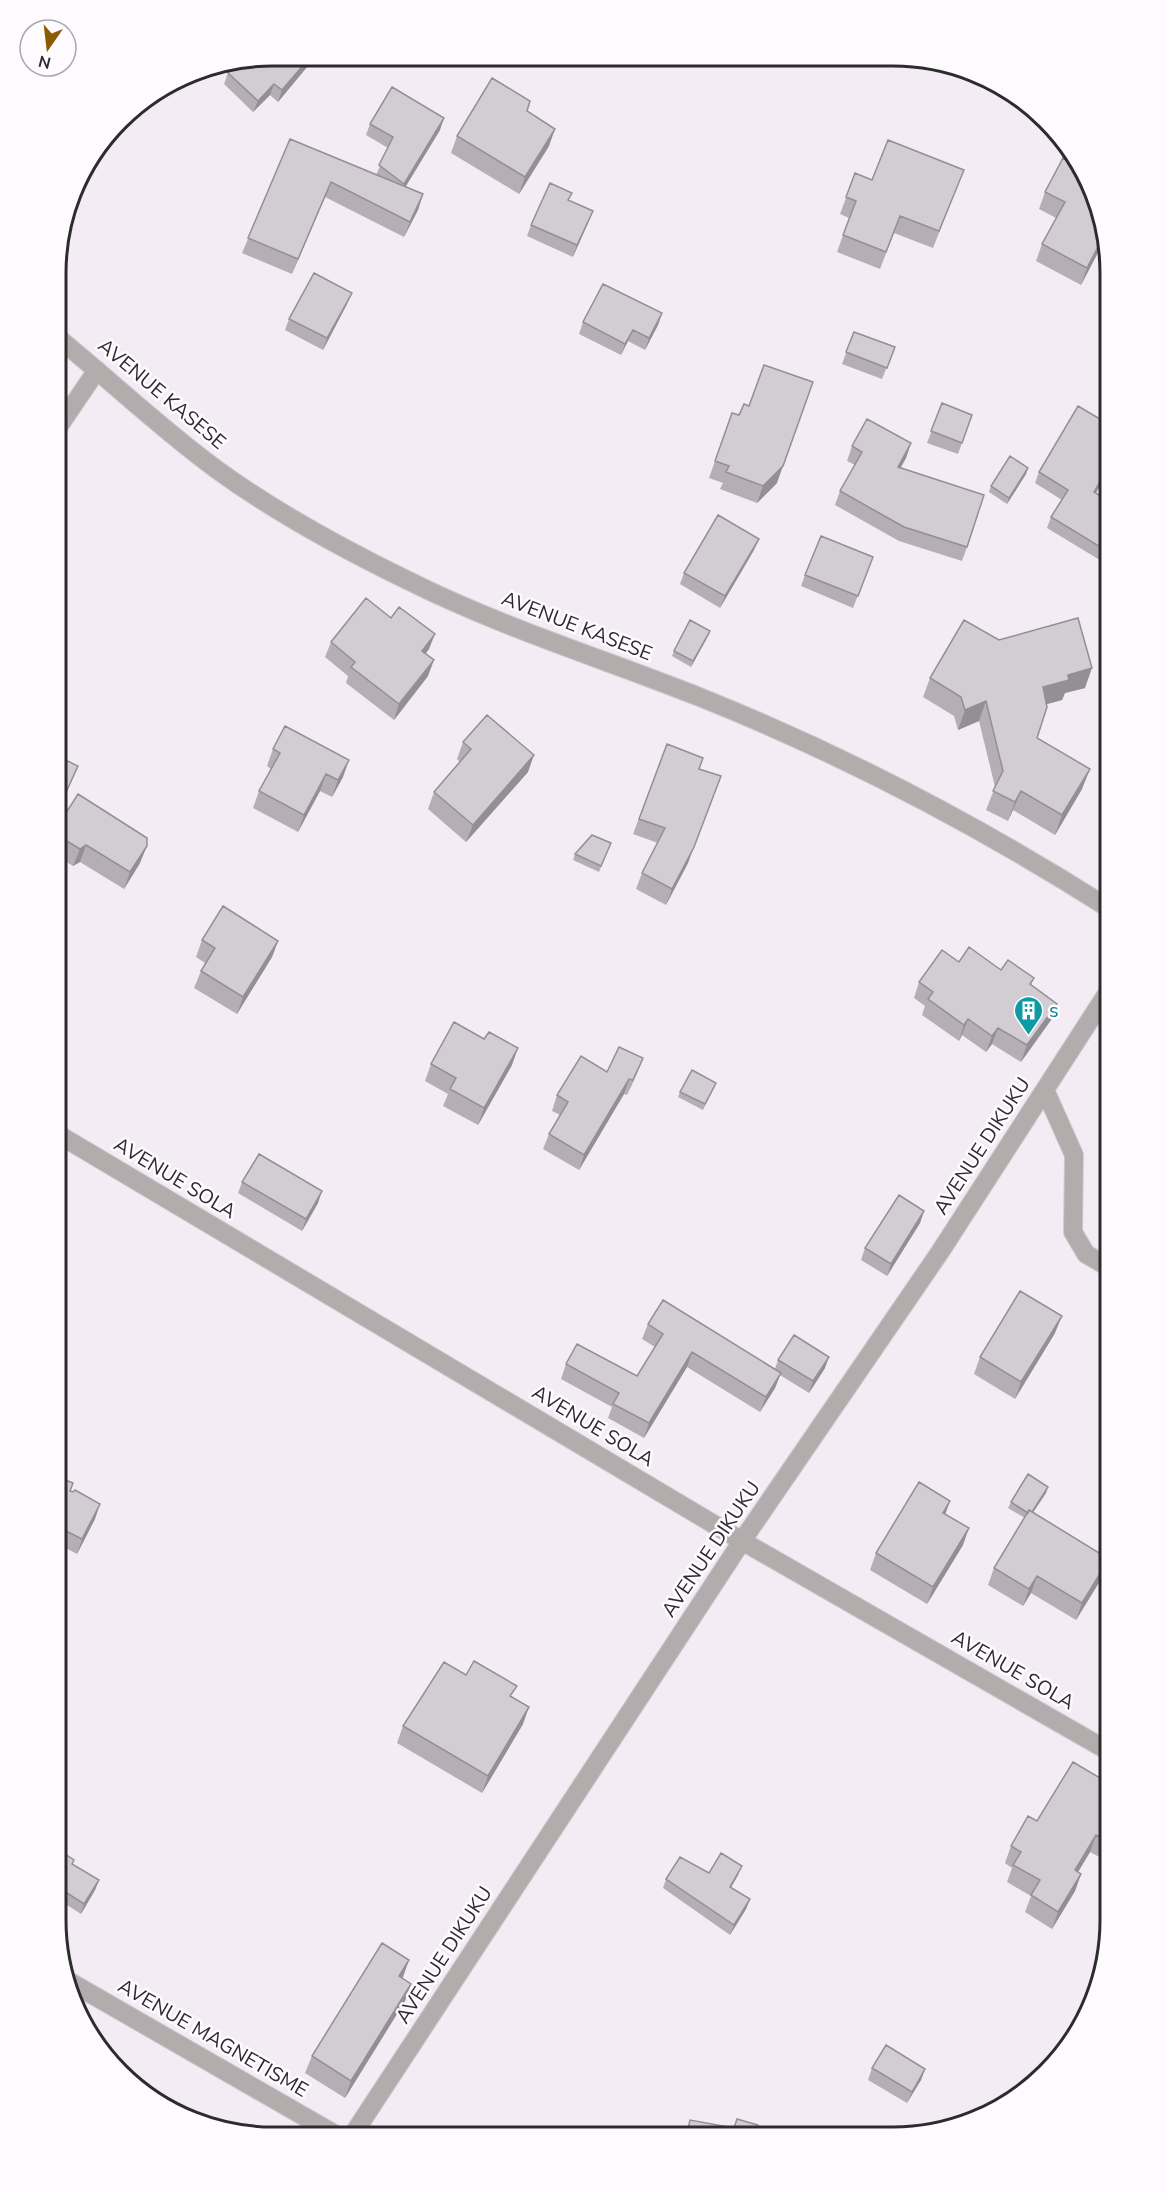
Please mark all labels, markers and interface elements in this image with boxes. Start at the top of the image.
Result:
north arrow [18,18,78,78]
text: N [36,49,53,74]
street label: AVENUE KASESE [92,332,232,456]
street label: AVENUE KASESE [498,585,656,667]
building icon: s [1012,994,1044,1036]
place label: s [1049,997,1059,1024]
street label: AVENUE DIKUKU [927,1072,1037,1220]
street label: AVENUE SOLA [109,1131,241,1225]
street label: AVENUE SOLA [527,1379,659,1473]
street label: AVENUE DIKUKU [655,1476,767,1622]
street label: AVENUE SOLA [947,1624,1080,1716]
street label: AVENUE DIKUKU [389,1881,499,2029]
street label: AVENUE MAGNETISME [113,1972,313,2104]

